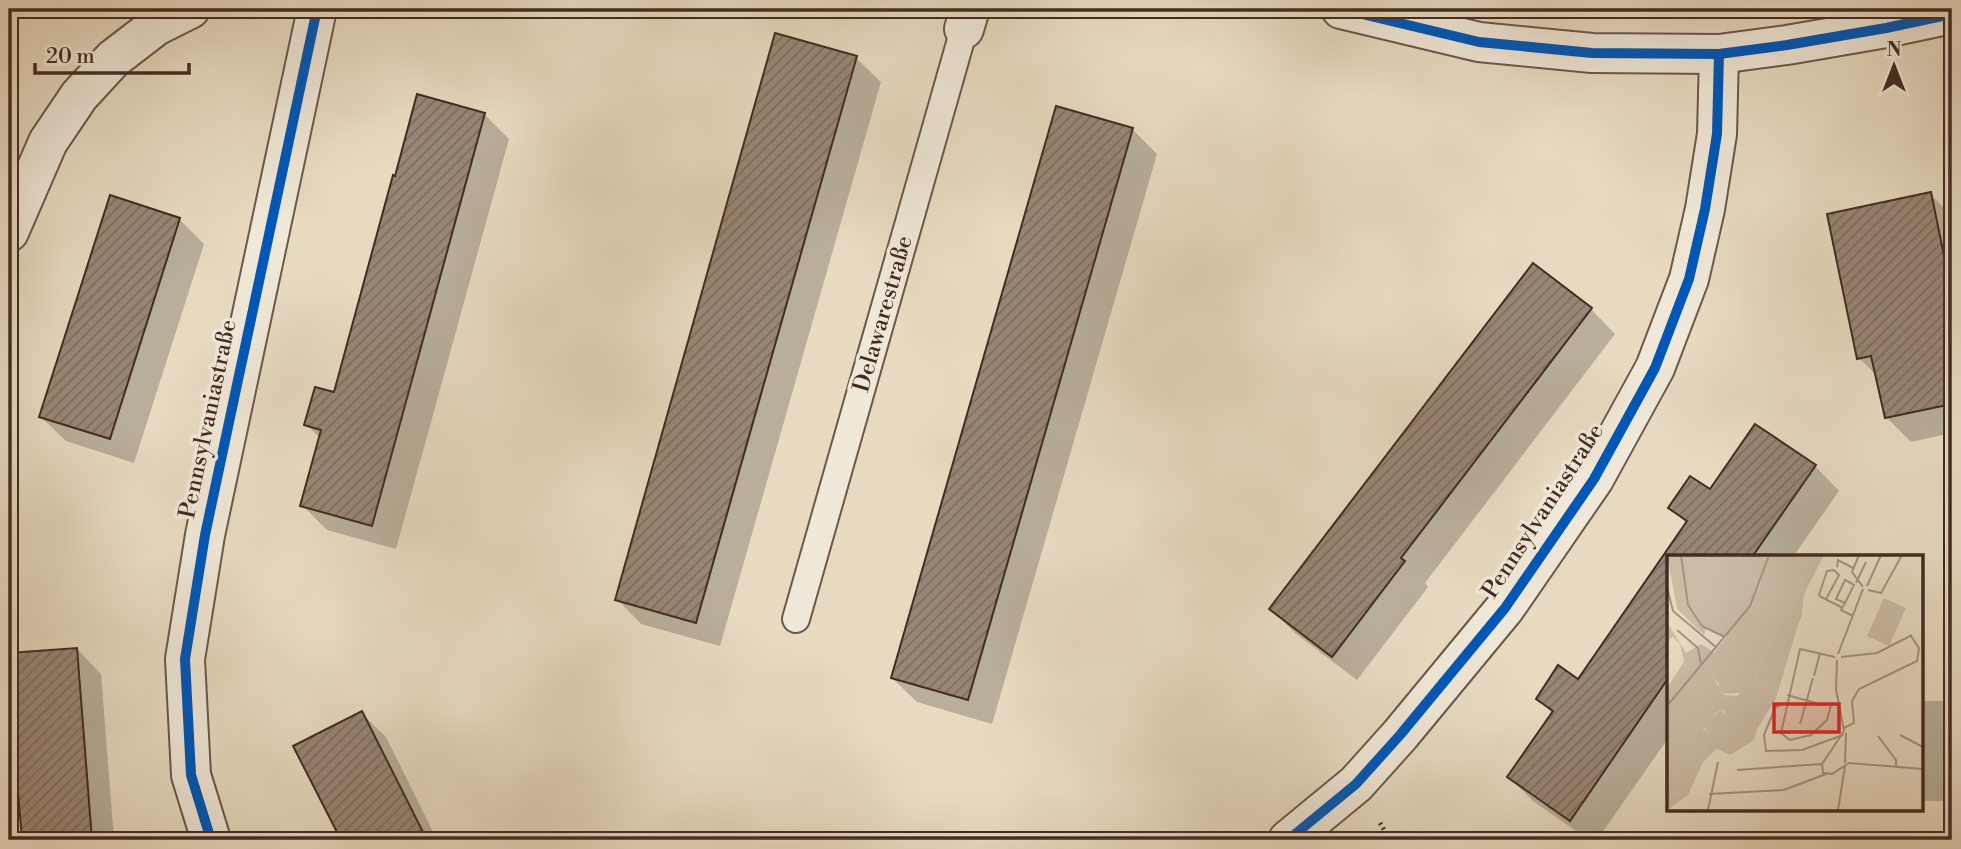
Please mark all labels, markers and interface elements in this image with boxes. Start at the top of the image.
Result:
scale bar [35,32,189,76]
north arrow [1860,32,1930,102]
text: N [1886,38,1902,62]
text: 20 m [46,44,95,70]
street label: Delawarestraße [847,233,919,395]
street label: Pennsylvaniastraße [173,317,243,521]
street label: Pennsylvaniastraße [1476,419,1610,603]
inset map [1667,555,1923,810]

